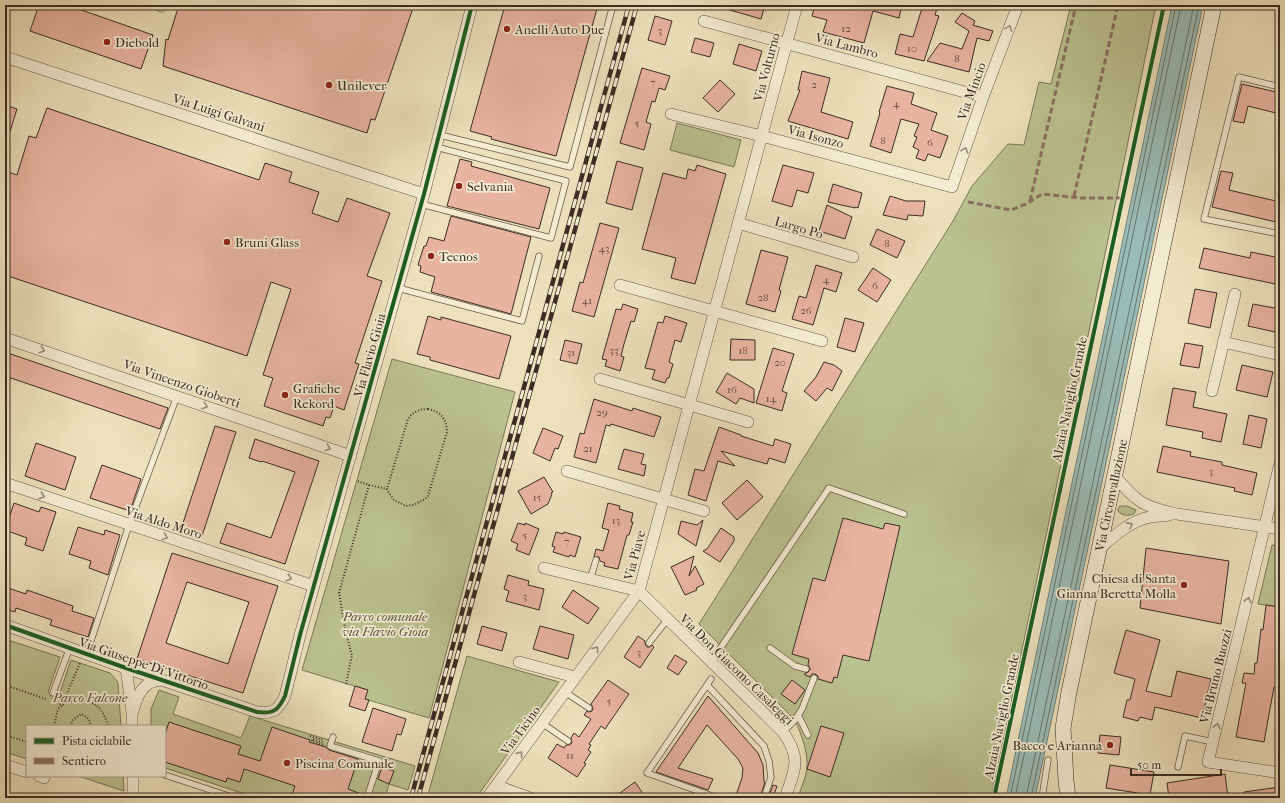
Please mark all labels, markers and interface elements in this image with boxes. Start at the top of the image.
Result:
place label: Anelli Auto Due [514,22,605,37]
house number: 12 [841,22,851,35]
marker: Anelli Auto Due [502,24,512,34]
house number: 3 [658,24,662,37]
one-way arrow [1005,24,1013,31]
street label: Via Lambro [813,30,880,61]
street label: Via Volturno [750,31,783,104]
place label: Diebold [115,35,160,50]
marker: Diebold [102,37,112,47]
house number: 10 [907,42,917,55]
house number: 8 [954,52,960,65]
street label: Via Mincio [954,60,989,123]
house number: 7 [650,76,656,89]
place label: Unilever [337,78,387,93]
house number: 2 [811,78,817,91]
marker: Unilever [324,80,334,90]
street label: Via Luigi Galvani [170,90,267,135]
house number: 4 [893,97,900,110]
house number: 5 [635,117,640,130]
street label: Via Isonzo [785,122,846,151]
house number: 8 [880,134,886,147]
house number: 6 [927,136,933,149]
one-way arrow [960,147,969,154]
place label: Selvania [467,179,514,194]
marker: Selvania [454,181,464,191]
street label: Largo Po [773,213,825,242]
place label: Bruni Glass [235,235,299,250]
marker: Bruni Glass [222,237,232,247]
house number: 8 [884,237,890,250]
house number: 43 [598,242,610,255]
place label: Tecnos [439,249,478,264]
marker: Tecnos [426,251,436,261]
house number: 4 [823,273,830,286]
house number: 6 [872,279,878,292]
house number: 28 [757,291,769,304]
house number: 41 [582,294,592,307]
house number: 26 [800,304,812,317]
street label: Via Flavio Gioia [350,311,389,400]
street label: Alzaia Naviglio Grande [1049,335,1090,464]
house number: 33 [609,344,619,357]
house number: 18 [738,344,748,357]
one-way arrow [38,346,45,354]
house number: 31 [567,346,575,359]
street label: Via Vincenzo Gioberti [121,356,242,411]
house number: 20 [774,356,786,369]
place label: Grafiche Rekord [293,381,341,411]
house number: 16 [727,383,737,396]
marker: Grafiche Rekord [280,390,290,400]
house number: 14 [766,392,777,405]
one-way arrow [201,401,208,409]
house number: 29 [596,406,608,419]
street label: Via Circonvallazione [1092,437,1130,554]
house number: 21 [583,442,593,455]
one-way arrow [324,444,331,452]
house number: 3 [1209,465,1213,478]
one-way arrow [38,491,45,500]
house number: 15 [533,491,542,504]
street label: Via Aldo Moro [123,503,204,542]
house number: 13 [612,514,620,527]
one-way arrow [1126,523,1133,530]
street label: Via Piave [620,528,648,583]
house number: 5 [523,529,528,542]
one-way arrow [162,532,169,541]
house number: 7 [564,535,570,548]
place label: Chiesa di Santa Gianna Beretta Molla [1057,571,1177,601]
one-way arrow [285,573,292,582]
marker: Chiesa di Santa Gianna Beretta Molla [1179,580,1189,590]
house number: 3 [523,590,527,603]
one-way arrow [1243,597,1251,603]
park label: Parco comunale via Flavio Gioia [342,609,428,639]
street label: Via Don Giacomo Casaleggi [676,610,797,728]
street label: Via Bruno Buozzi [1196,627,1235,726]
street label: Via Giuseppe Di Vittorio [76,634,211,693]
one-way arrow [591,646,598,653]
house number: 3 [637,646,641,659]
street label: Alzaia Naviglio Grande [981,652,1022,781]
park label: Parco Falcone [52,690,128,705]
house number: 5 [607,695,612,708]
street label: Via Ticino [497,703,543,759]
one-way arrow [1213,723,1221,729]
legend [26,725,166,777]
text: Pista ciclabile [62,734,131,748]
place label: Bacco e Arianna [1013,738,1103,753]
marker: Bacco e Arianna [1105,740,1115,750]
house number: 11 [566,749,574,762]
one-way arrow [515,751,522,758]
scale bar [1131,751,1221,777]
text: Sentiero [62,754,106,768]
place label: Piscina Comunale [295,756,395,771]
marker: Piscina Comunale [282,758,292,768]
text: 50 m [1137,758,1161,772]

